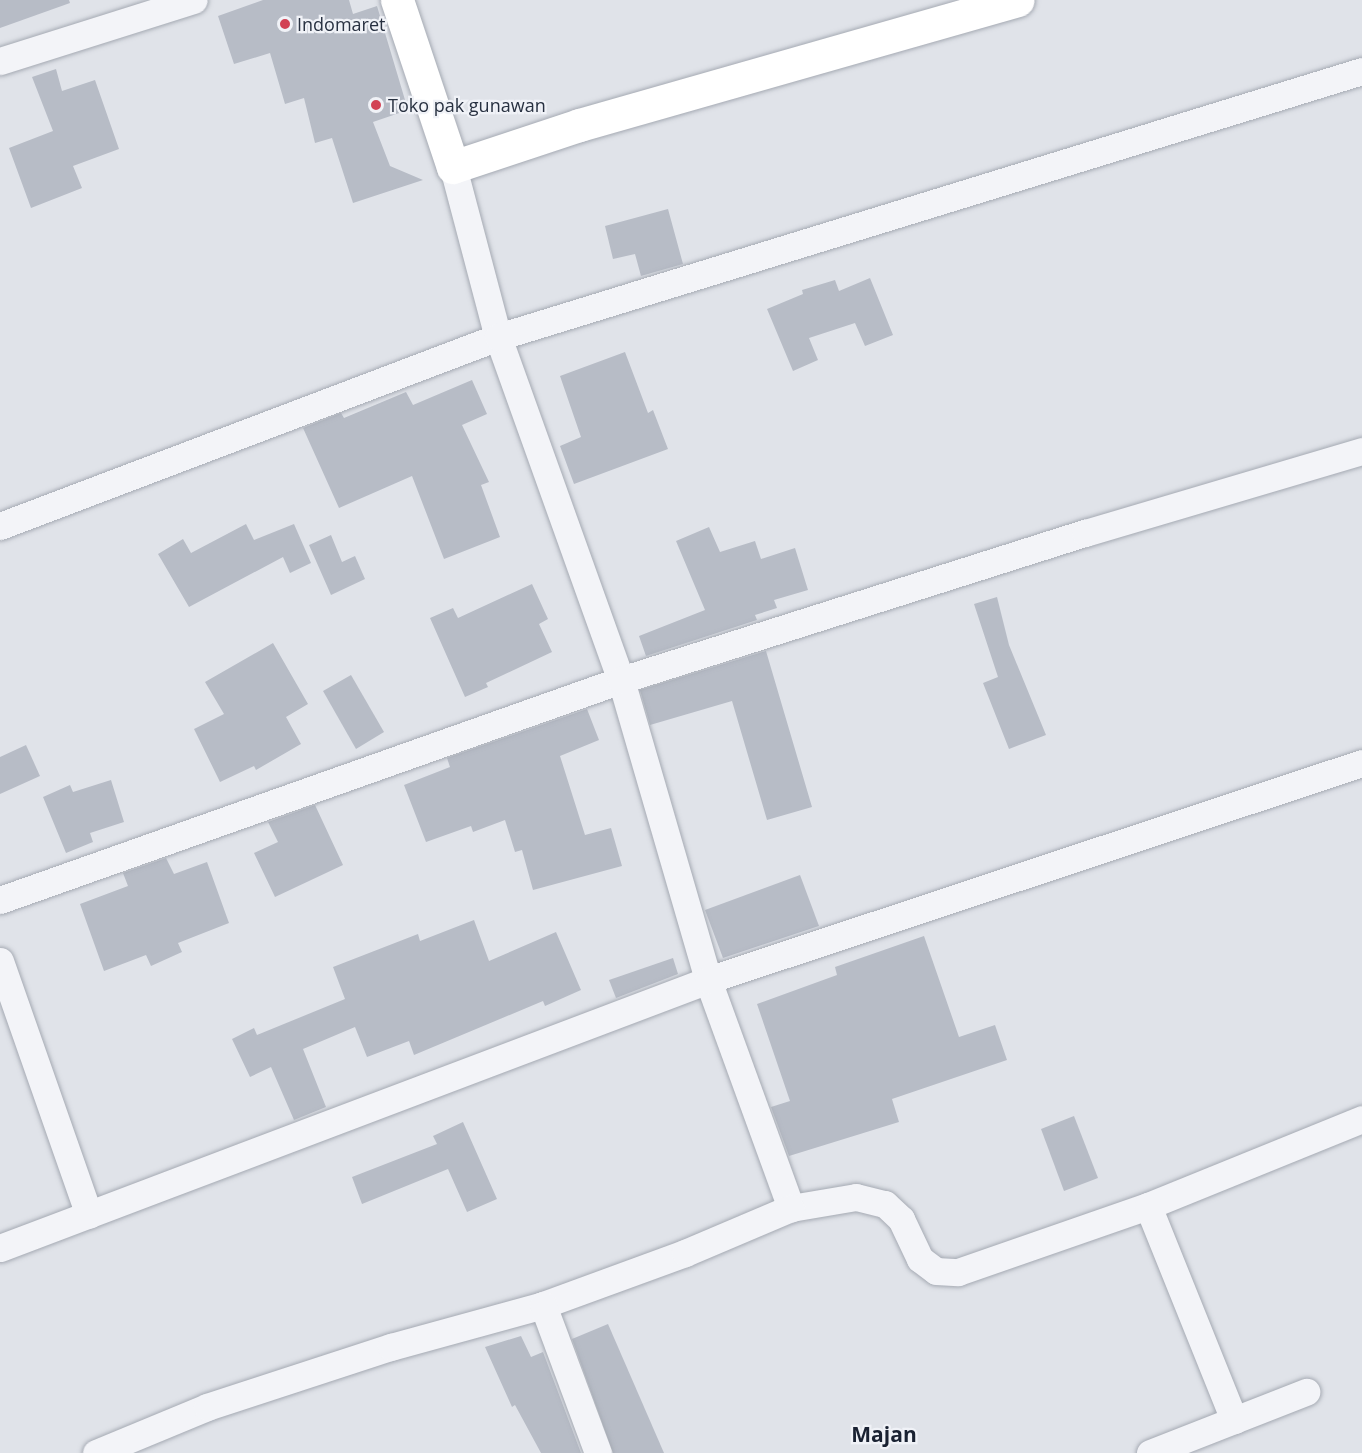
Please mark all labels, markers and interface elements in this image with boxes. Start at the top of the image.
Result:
place label: Indomaret [297,13,385,35]
marker: Indomaret [278,17,292,31]
place label: Toko pak gunawan [388,94,546,116]
marker: Toko pak gunawan [369,98,383,112]
district label: Majan [851,1421,917,1447]

